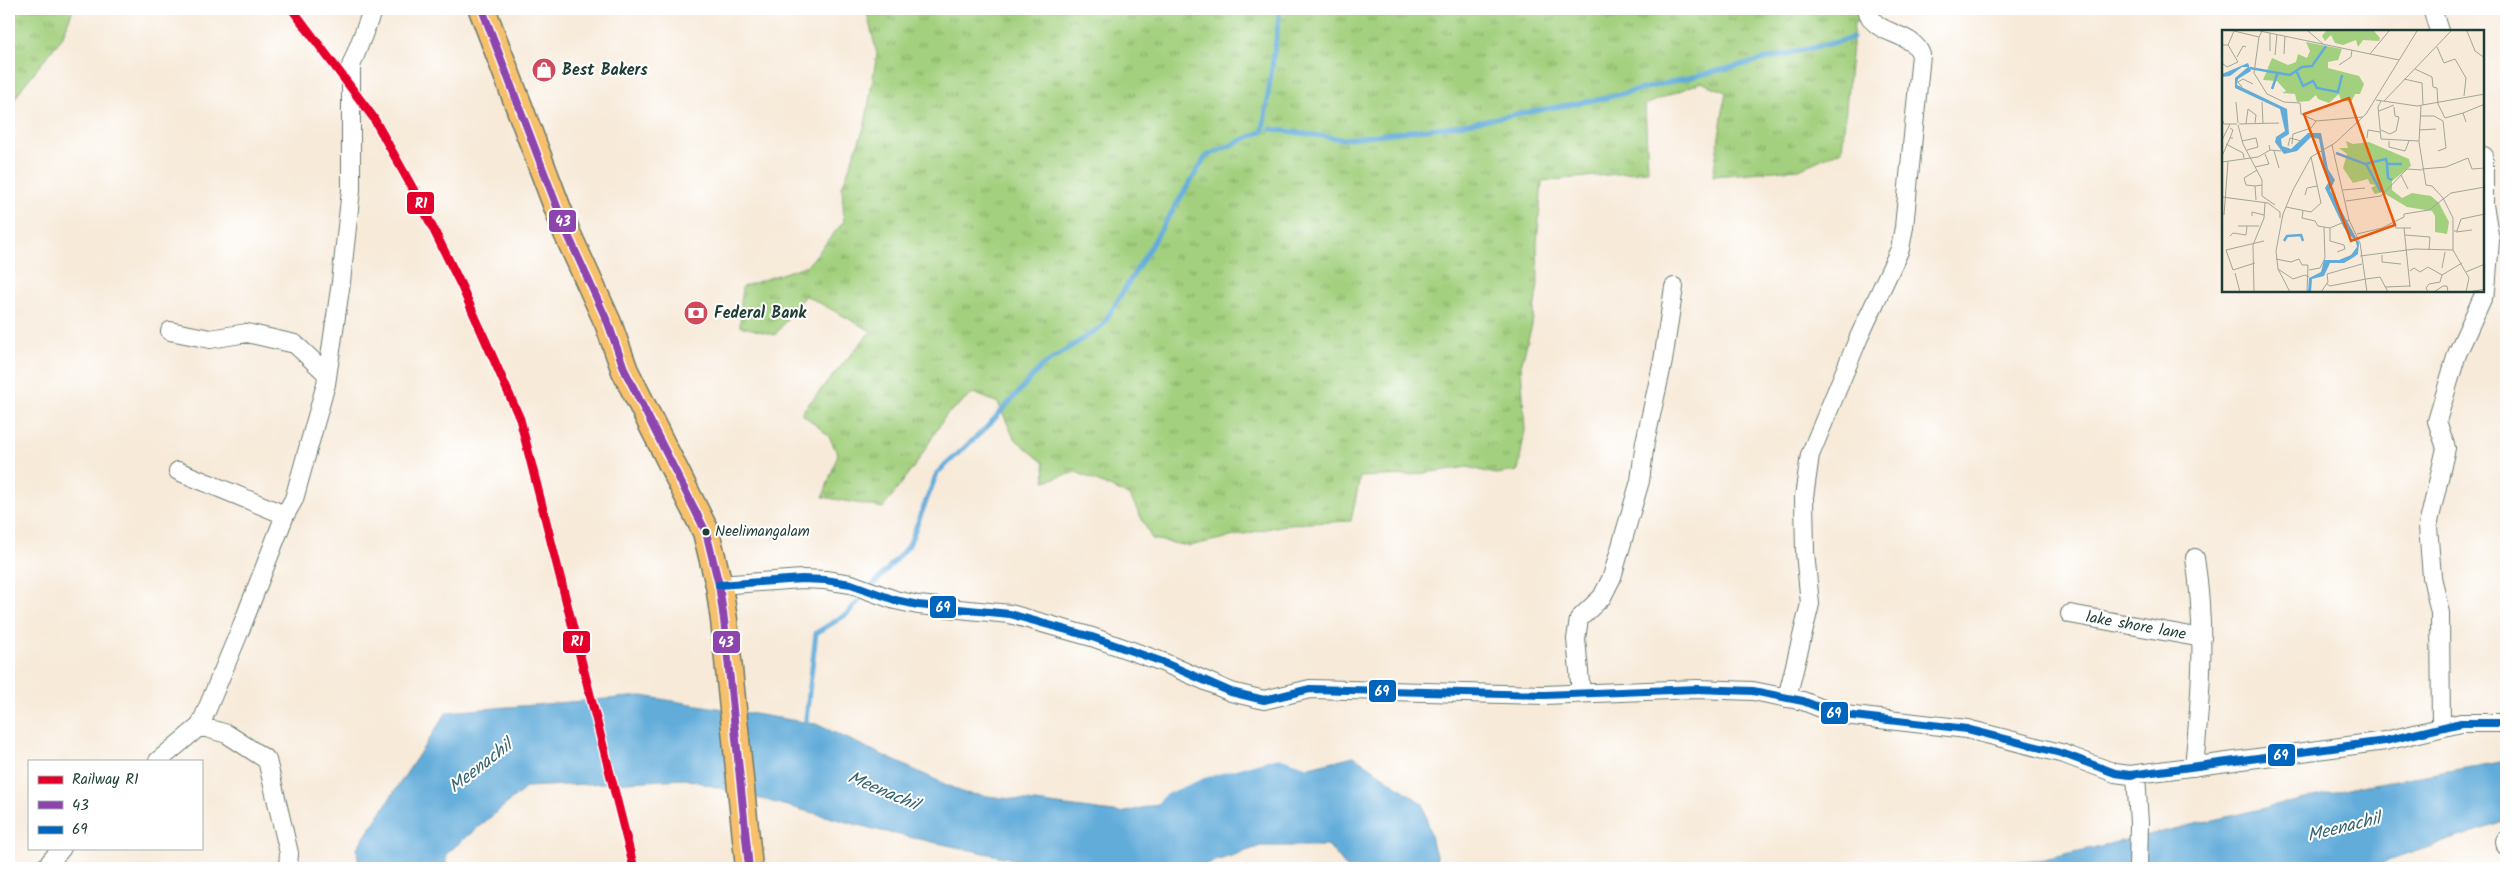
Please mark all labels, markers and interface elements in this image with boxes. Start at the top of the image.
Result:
inset map [2222,30,2485,292]
shop icon: Best Bakers [531,57,557,83]
place label: Best Bakers [562,58,648,83]
line badge: R1 [406,191,435,215]
text: R1 [415,193,428,215]
line badge: 43 [548,209,577,233]
text: 43 [555,211,571,233]
bank icon: Federal Bank [683,300,709,326]
place label: Federal Bank [714,301,807,326]
place label: Neelimangalam [715,520,810,544]
marker: Neelimangalam [701,527,711,537]
line badge: 69 [929,595,957,619]
text: 69 [936,597,950,619]
street label: lake shore lane [2084,605,2188,647]
line badge: R1 [562,630,591,654]
line badge: 43 [712,630,741,654]
text: R1 [571,631,584,653]
text: 43 [718,632,734,654]
line badge: 69 [1368,679,1397,703]
text: 69 [1375,681,1389,703]
line badge: 69 [1820,701,1849,725]
text: 69 [1827,703,1841,725]
water label: Meenachil [443,730,522,801]
line badge: 69 [2267,743,2296,767]
text: 69 [2274,745,2288,767]
legend [28,760,202,850]
water label: Meenachil [843,764,926,821]
text: Railway R1 [72,768,139,792]
text: 43 [72,794,89,818]
water label: Meenachil [2304,804,2387,851]
text: 69 [72,818,88,842]

